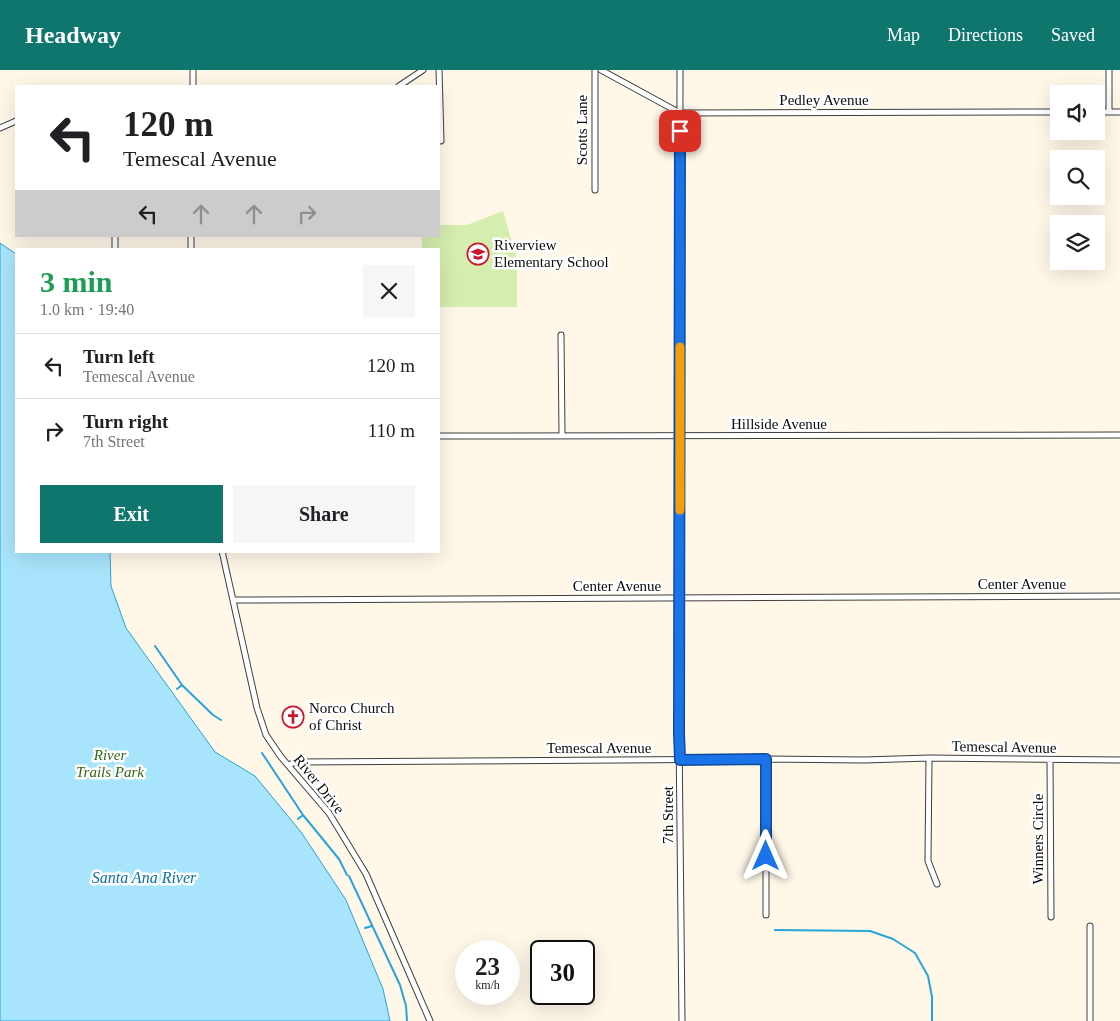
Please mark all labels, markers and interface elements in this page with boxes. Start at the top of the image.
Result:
text: Headway [25,22,121,48]
text: Map [887,25,920,45]
text: Directions [948,25,1023,45]
text: Saved [1051,25,1095,45]
map controls [1050,85,1105,270]
button: sound [1050,85,1105,140]
street label: Pedley Avenue [779,92,869,108]
street label: Scotts Lane [574,94,590,165]
icon: left [40,105,105,170]
text: 120 m [123,105,213,144]
pin [659,110,701,152]
icon: arrive [666,117,694,145]
text: Temescal Avenue [123,146,277,171]
button: search [1050,150,1105,205]
icon: left [134,200,162,228]
icon: ahead [187,200,215,228]
icon: ahead [240,200,268,228]
icon: right [293,200,321,228]
button: layers [1050,215,1105,270]
place label: Riverview Elementary School [494,237,609,270]
school or university icon: Riverview Elementary School [466,242,490,266]
text: 3 min [40,265,113,298]
button: close [363,265,415,317]
text: 1.0 km · 19:40 [40,301,134,318]
text: Turn left [83,346,155,367]
icon: left [40,352,68,380]
text: 120 m [367,355,415,376]
text: Temescal Avenue [83,368,195,385]
text: Turn right [83,411,168,432]
street label: Hillside Avenue [731,416,827,432]
icon: right [40,417,68,445]
text: 110 m [368,420,415,441]
text: 7th Street [83,433,145,450]
button: Exit [40,485,223,543]
button: Share [233,485,415,543]
street label: Center Avenue [978,576,1067,592]
street label: Center Avenue [573,578,662,594]
place label: Norco Church of Christ [309,700,395,733]
church icon: Norco Church of Christ [281,705,305,729]
street label: Temescal Avenue [951,738,1057,756]
street label: Temescal Avenue [547,740,652,756]
park label: River Trails Park [76,747,144,780]
street label: River Drive [290,751,348,817]
street label: 7th Street [660,785,676,844]
street label: Winners Circle [1030,793,1046,884]
position arrow [739,829,791,881]
water label: Santa Ana River [92,869,197,886]
speed limit sign: 30 [530,940,595,1005]
text: 23 [475,953,500,980]
text: km/h [475,978,500,992]

